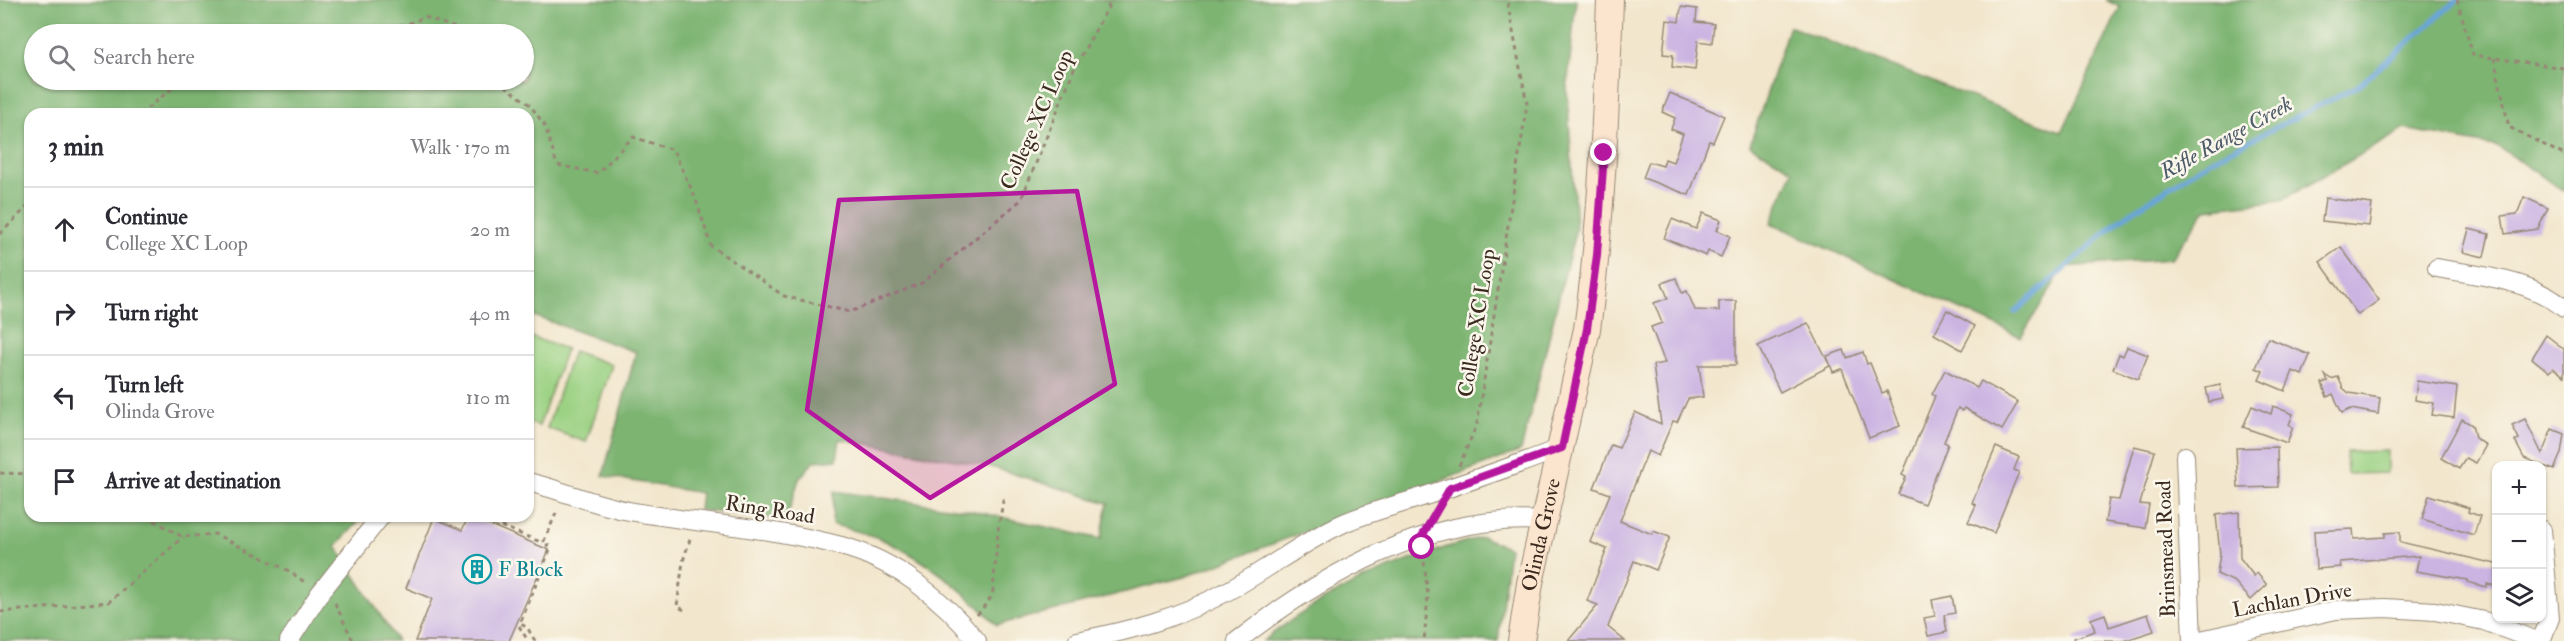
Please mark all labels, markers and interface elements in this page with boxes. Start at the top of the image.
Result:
search box [24,24,534,90]
icon: search [45,41,78,74]
text: Search here [93,43,195,71]
street label: College XC Loop [994,46,1080,194]
water label: Rifle Range Creek [2154,90,2297,186]
text: 3 min [48,131,104,163]
text: Walk · 170 m [410,135,510,160]
route end [1590,139,1616,165]
text: Continue [105,203,188,231]
icon: ahead [48,213,81,246]
text: 20 m [470,217,510,242]
text: College XC Loop [105,231,248,256]
street label: College XC Loop [1452,247,1502,399]
icon: right [48,297,81,330]
text: Turn right [105,299,198,327]
text: 40 m [469,301,510,326]
text: Turn left [105,371,184,399]
icon: left [48,381,81,414]
text: 110 m [466,385,510,410]
text: Olinda Grove [105,399,215,424]
map controls [2492,461,2546,623]
button: + [2492,461,2546,515]
icon: arrive [48,465,81,498]
text: Arrive at destination [105,467,281,495]
street label: Olinda Grove [1515,476,1567,594]
street label: Brinsmead Road [2150,479,2182,618]
street label: Ring Road [723,490,817,530]
button: − [2492,515,2546,569]
route start [1408,533,1434,559]
building icon: F Block [461,553,493,585]
place label: F Block [498,556,563,583]
button: layers [2492,569,2546,623]
street label: Lachlan Drive [2230,576,2354,624]

